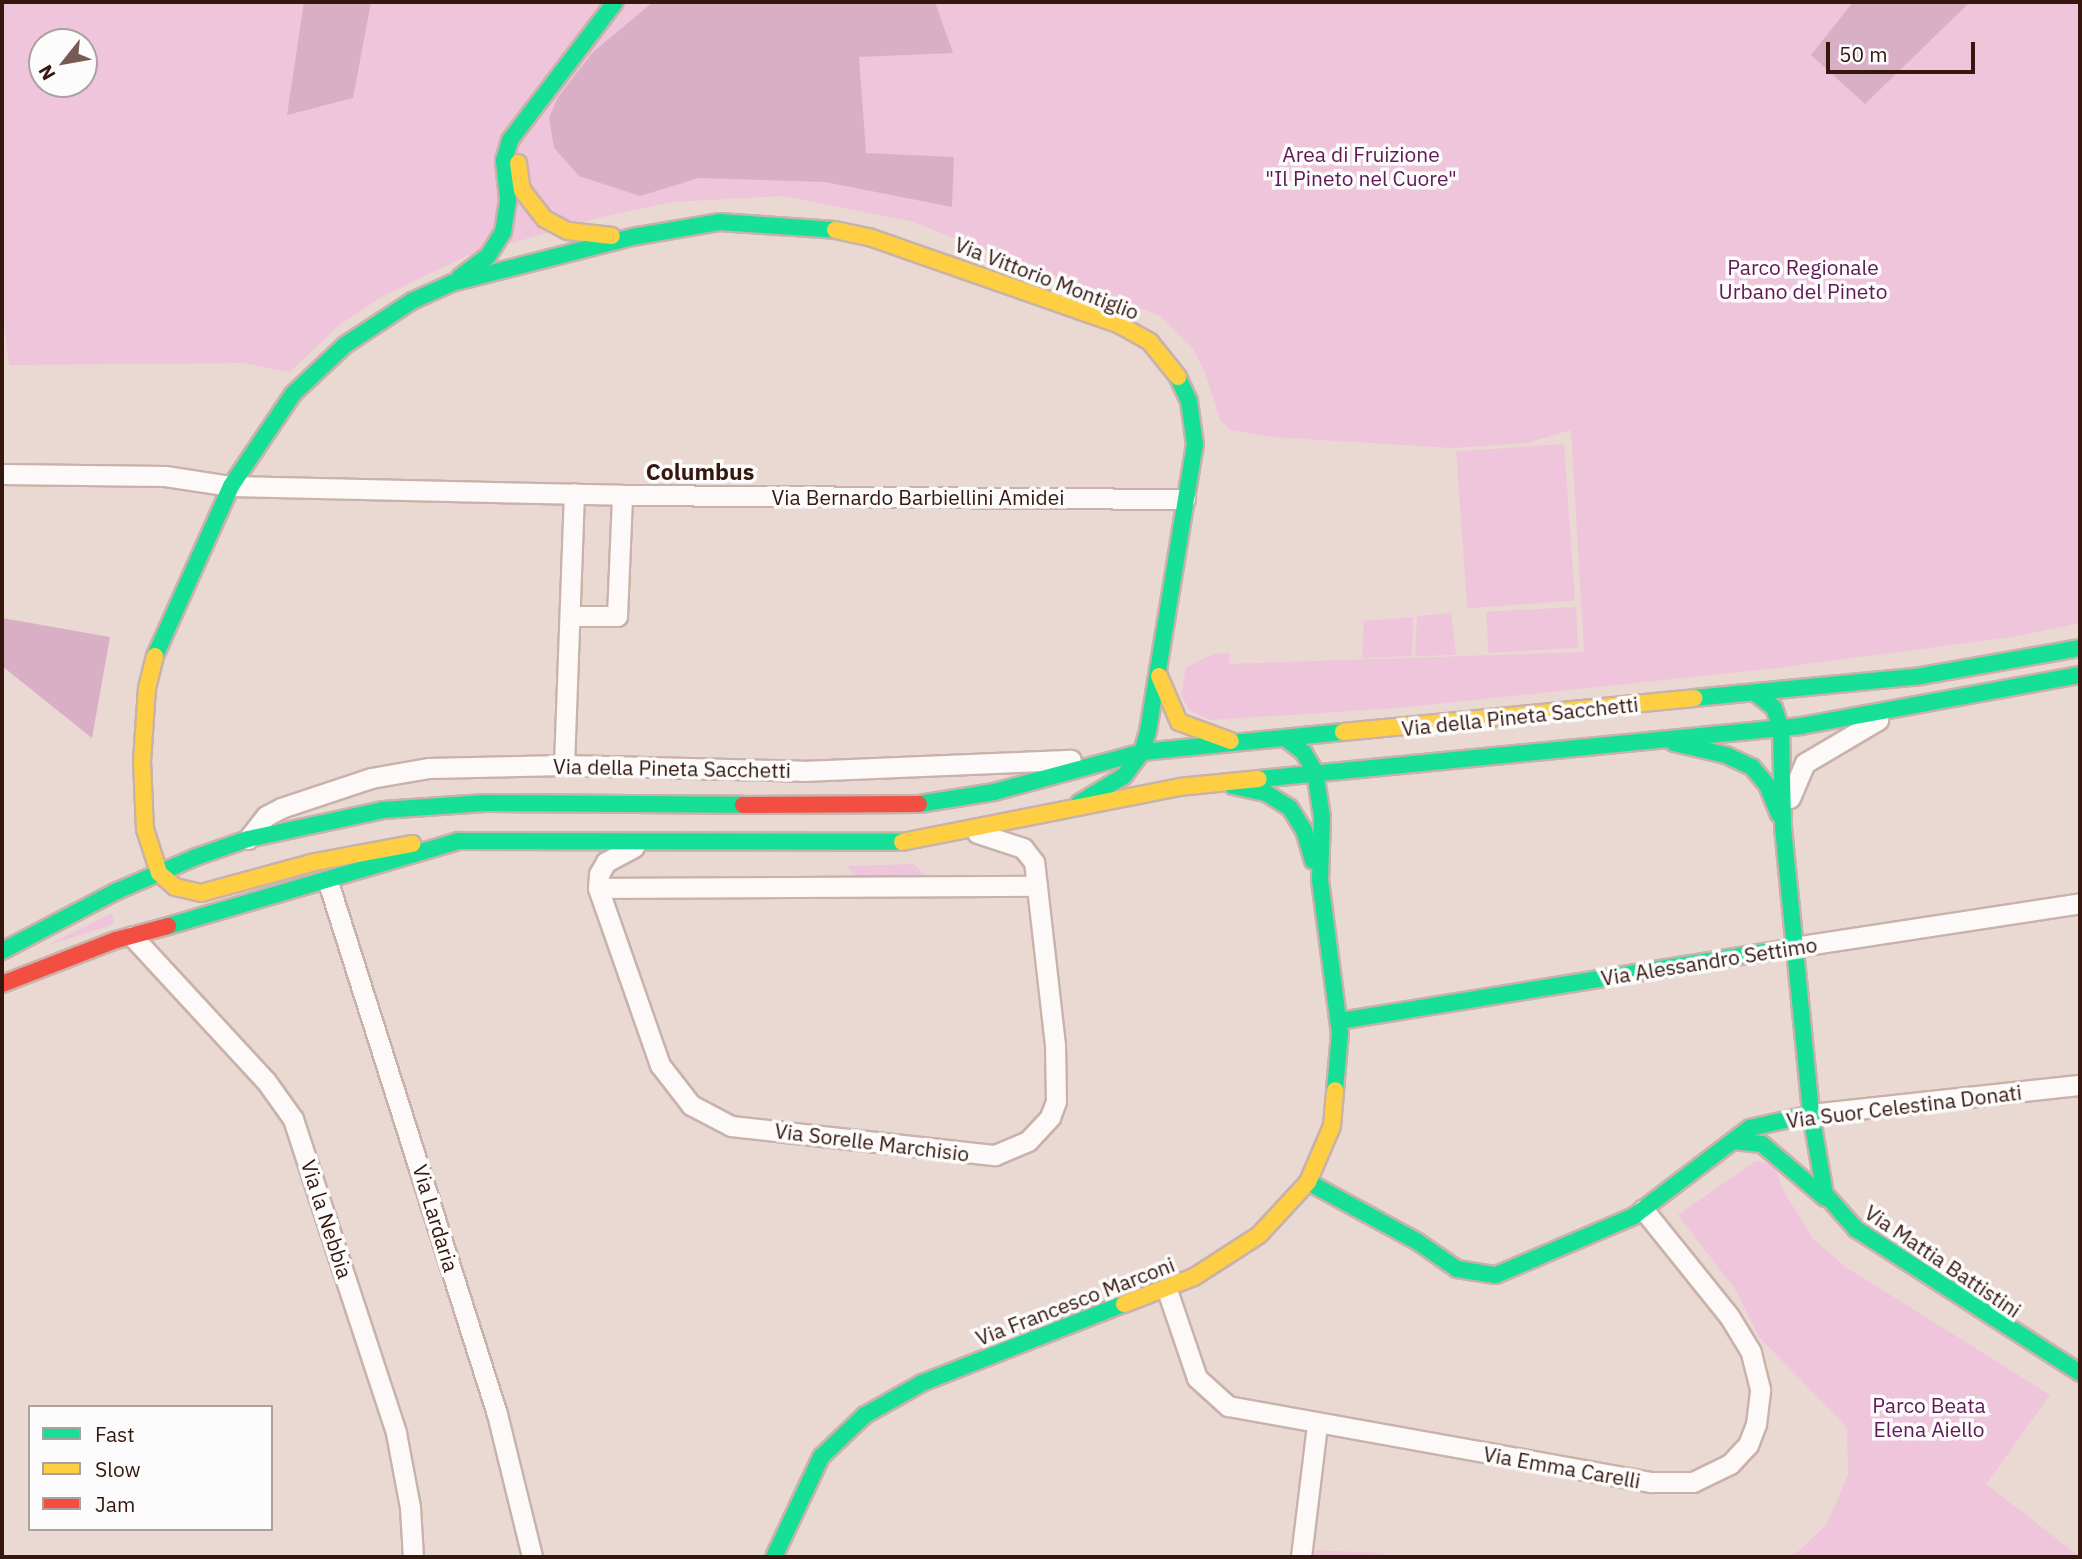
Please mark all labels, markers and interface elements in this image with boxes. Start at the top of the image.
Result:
north arrow [28,28,98,98]
scale bar [1830,28,1979,72]
text: 50 m [1839,40,1888,68]
text: N [33,61,61,85]
park label: Area di Fruizione "Il Pineto nel Cuore" [1265,141,1457,191]
street label: Via Vittorio Montiglio [951,231,1143,325]
park label: Parco Regionale Urbano del Pineto [1719,254,1887,304]
district label: Columbus [646,457,754,485]
street label: Via Bernardo Barbiellini Amidei [771,484,1065,510]
street label: Via della Pineta Sacchetti [1400,691,1640,741]
street label: Via della Pineta Sacchetti [553,753,791,783]
street label: Via Alessandro Settimo [1599,931,1819,991]
street label: Via Suor Celestina Donati [1785,1079,2023,1133]
street label: Via Sorelle Marchisio [773,1118,971,1166]
street label: Via la Nebbia [296,1156,358,1282]
street label: Via Lardaria [408,1161,464,1275]
street label: Via Mattia Battistini [1860,1199,2026,1323]
street label: Via Francesco Marconi [972,1251,1178,1351]
park label: Parco Beata Elena Aiello [1872,1392,1986,1442]
legend [28,1405,273,1531]
text: Fast [95,1420,135,1448]
street label: Via Emma Carelli [1481,1441,1643,1493]
text: Slow [95,1455,141,1483]
text: Jam [95,1490,135,1518]

